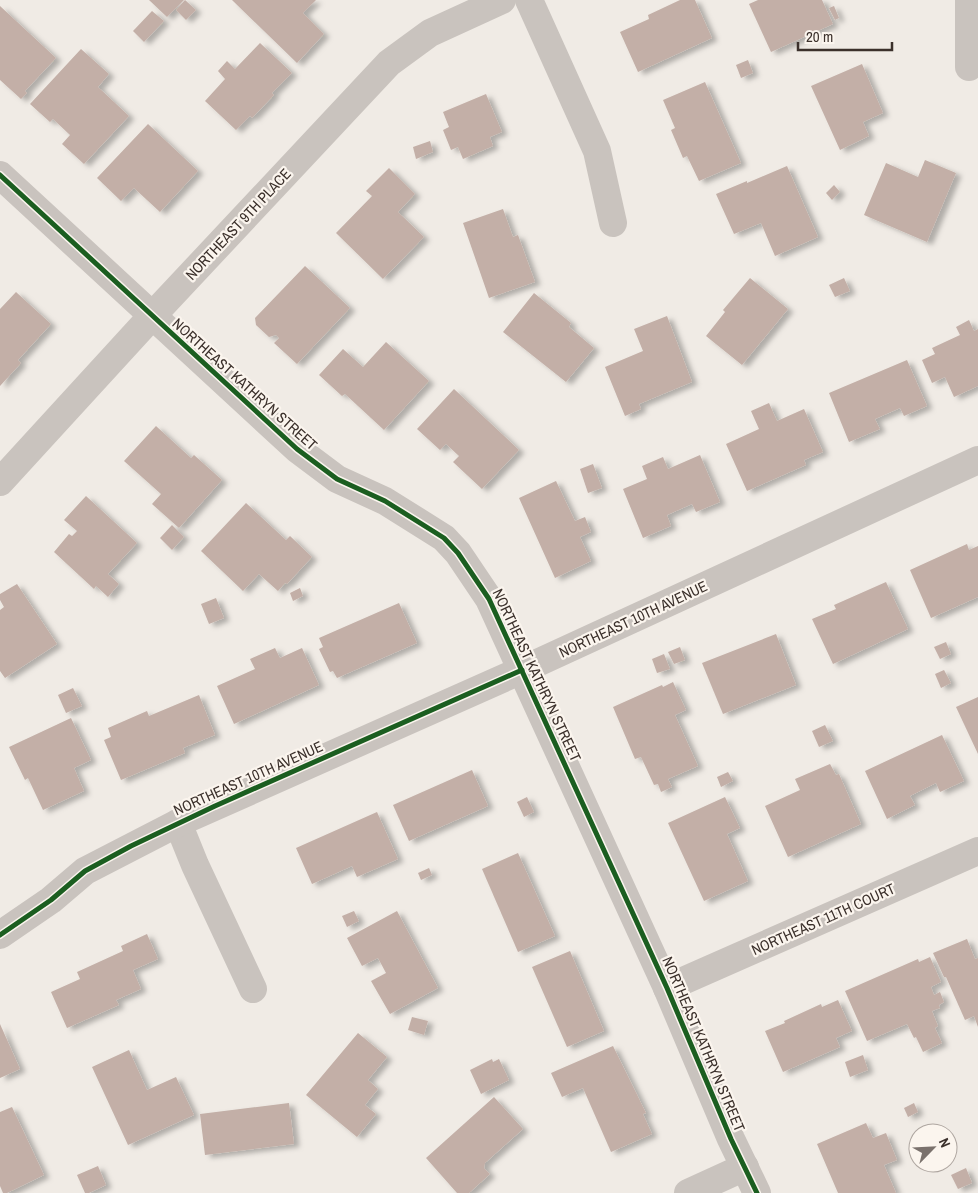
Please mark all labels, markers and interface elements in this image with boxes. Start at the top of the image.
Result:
scale bar [798,20,892,52]
text: 20 m [806,26,833,47]
street label: NORTHEAST 9TH PLACE [181,164,295,284]
street label: NORTHEAST KATHRYN STREET [168,313,322,455]
street label: NORTHEAST 10TH AVENUE [555,575,711,663]
street label: NORTHEAST KATHRYN STREET [488,585,587,765]
street label: NORTHEAST 10TH AVENUE [170,736,326,820]
street label: NORTHEAST 11TH COURT [748,878,898,960]
street label: NORTHEAST KATHRYN STREET [658,953,751,1135]
north arrow [908,1123,958,1173]
text: N [935,1135,955,1150]

